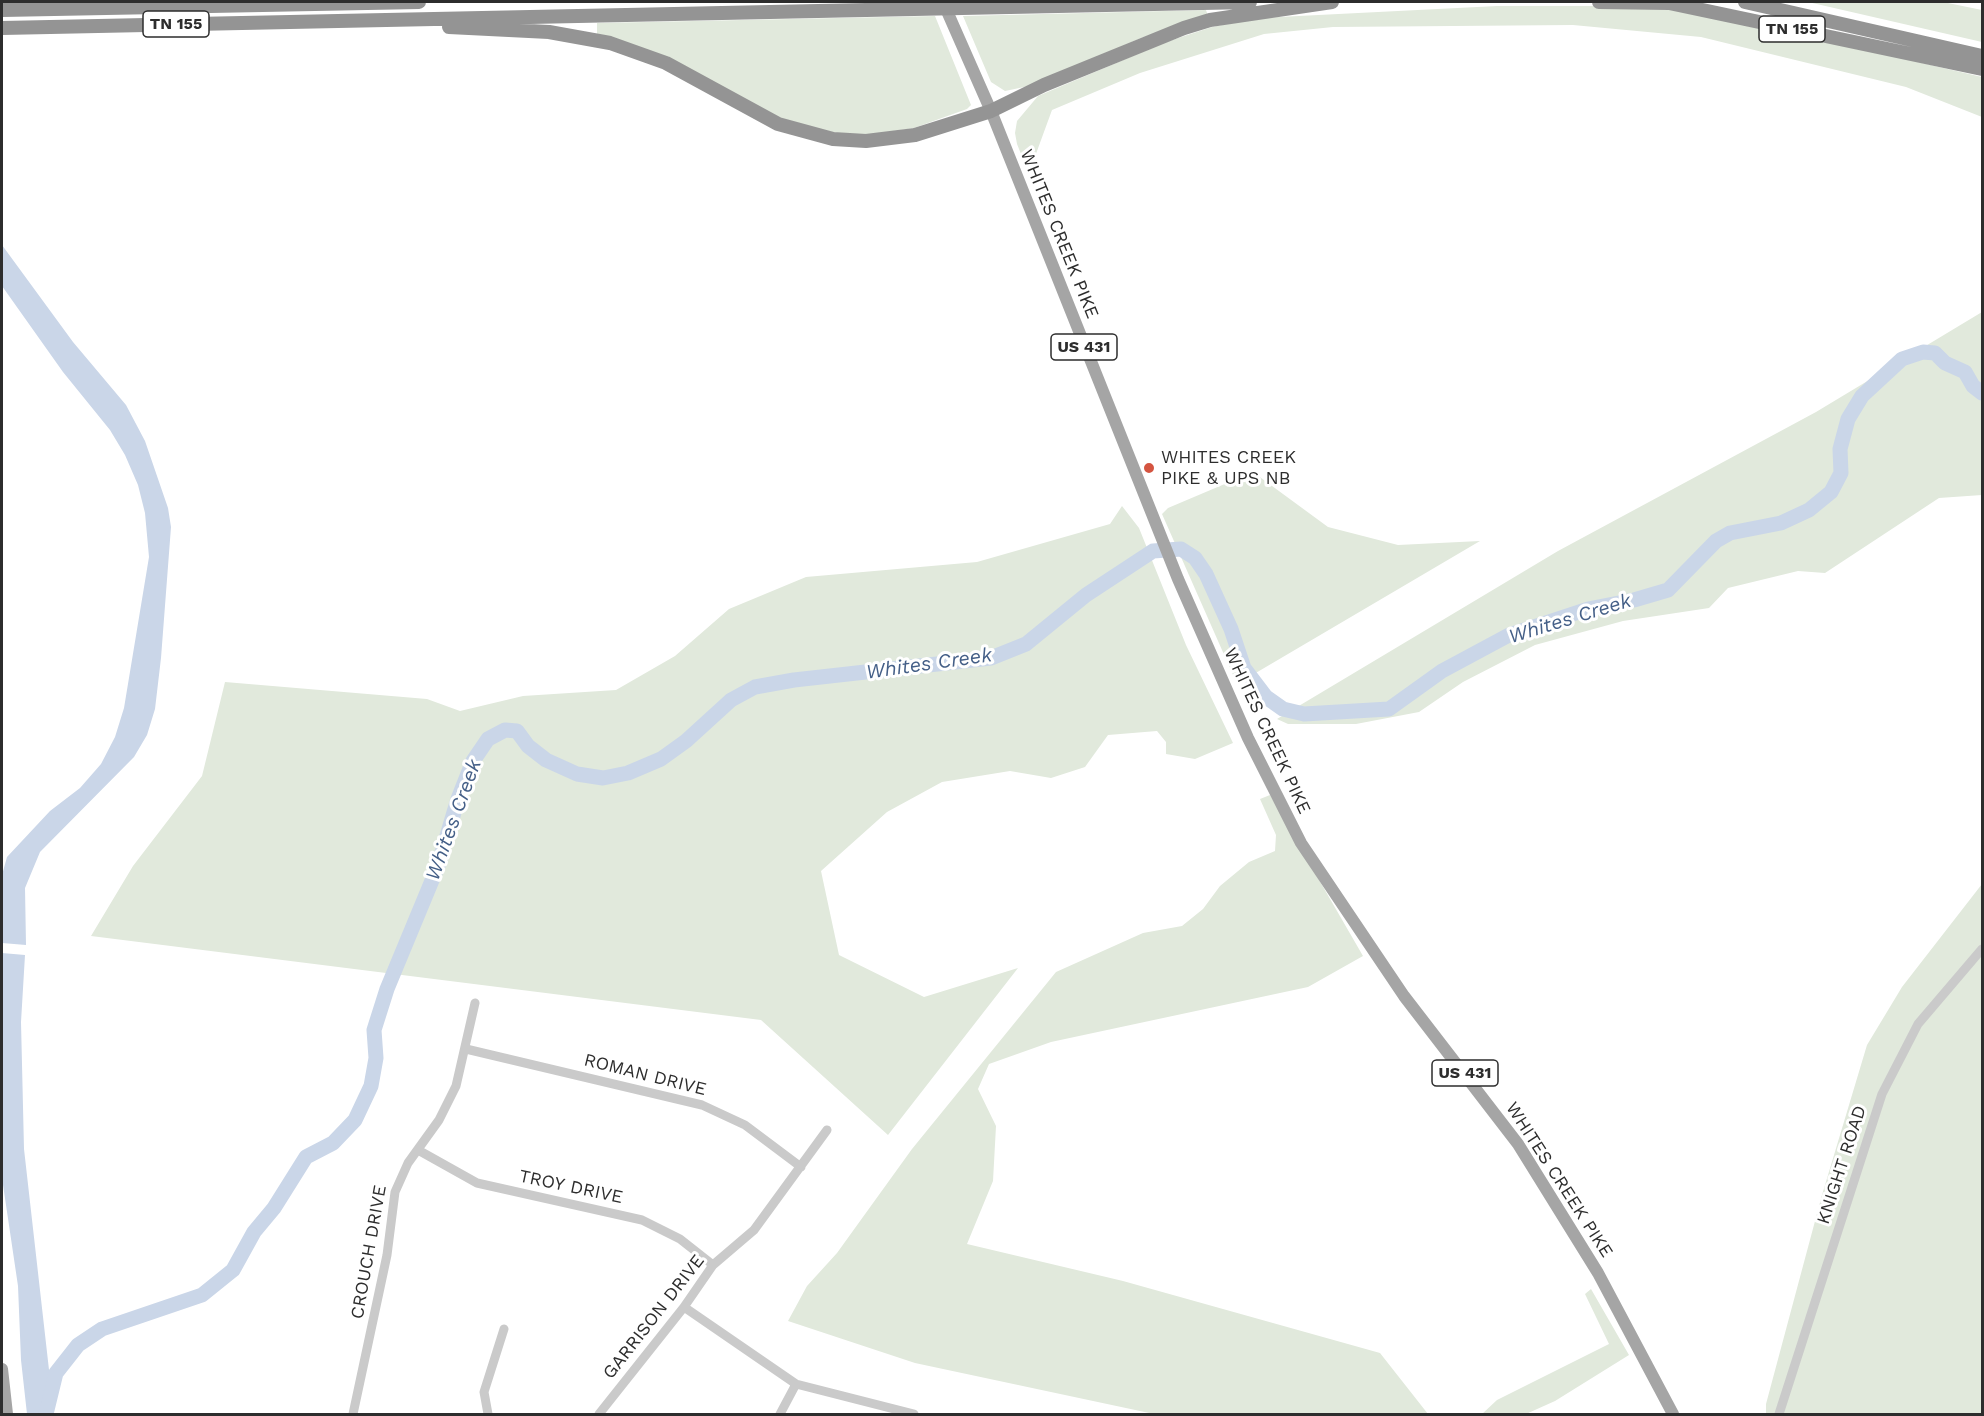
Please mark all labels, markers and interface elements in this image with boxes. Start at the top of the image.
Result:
road number: TN 155 [143,11,209,37]
road number: TN 155 [1759,16,1825,42]
street label: WHITES CREEK PIKE [1015,146,1103,322]
road number: US 431 [1051,334,1117,360]
place label: WHITES CREEK PIKE & UPS NB [1161,447,1296,490]
marker: WHITES CREEK PIKE & UPS NB [1142,461,1156,475]
water label: Whites Creek [1506,589,1634,649]
water label: Whites Creek [864,643,994,685]
street label: WHITES CREEK PIKE [1219,645,1315,817]
water label: Whites Creek [421,756,487,884]
street label: ROMAN DRIVE [582,1049,708,1101]
road number: US 431 [1432,1060,1498,1086]
street label: WHITES CREEK PIKE [1501,1098,1617,1262]
street label: KNIGHT ROAD [1813,1103,1871,1227]
street label: TROY DRIVE [517,1165,625,1209]
street label: CROUCH DRIVE [347,1183,391,1321]
street label: GARRISON DRIVE [599,1250,709,1384]

